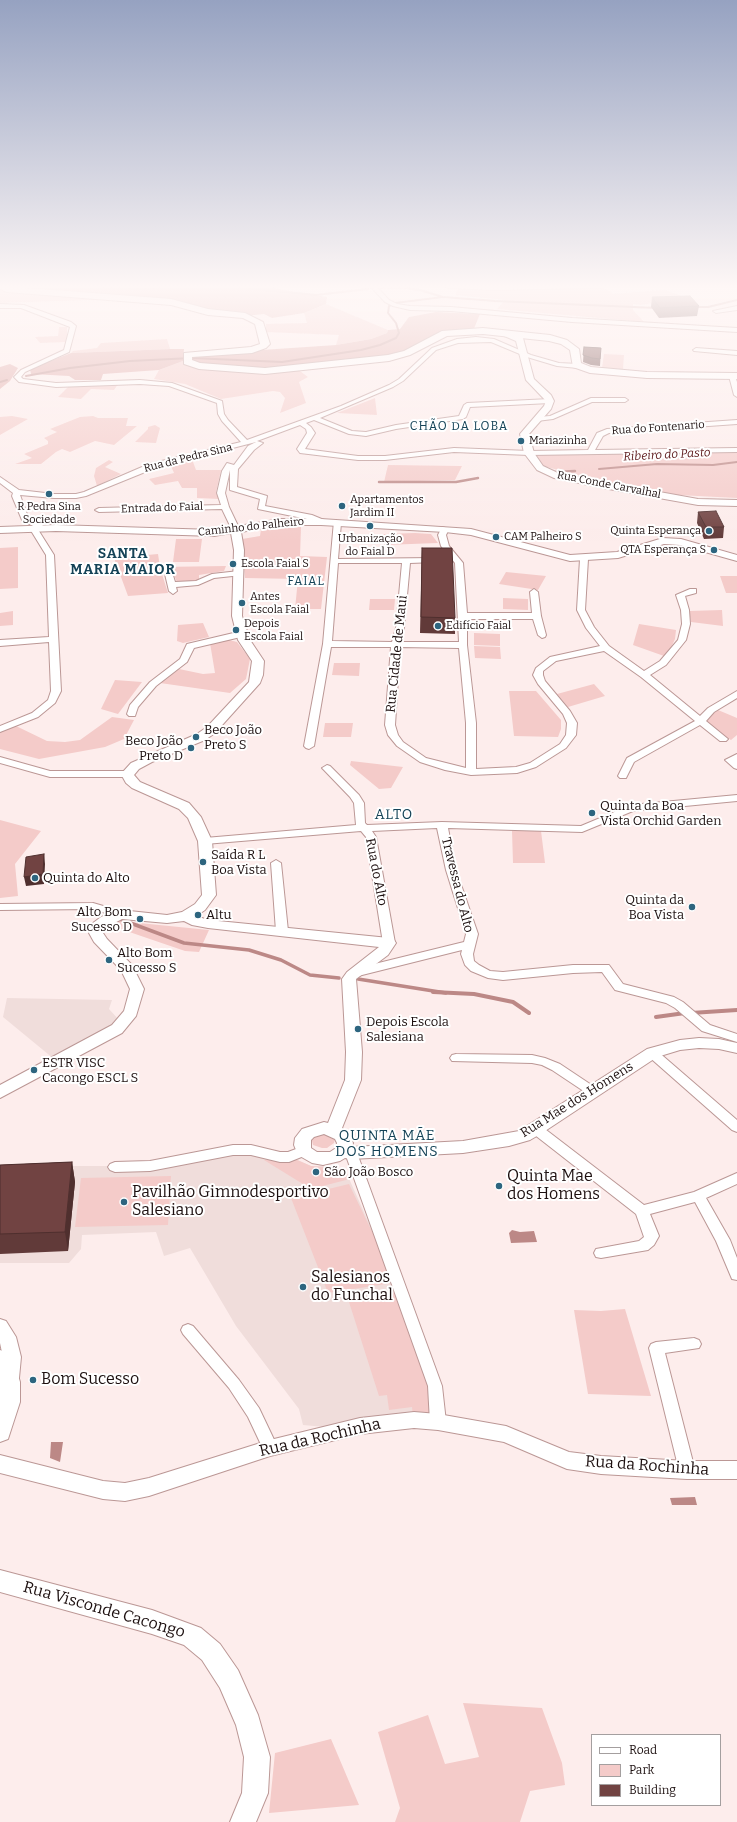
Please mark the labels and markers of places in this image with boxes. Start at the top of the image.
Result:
place label: Mariazinha [529,434,587,448]
marker: Mariazinha [516,436,526,446]
marker: R Pedra Sina Sociedade [44,489,54,499]
place label: Apartamentos Jardim II [350,493,424,519]
place label: R Pedra Sina Sociedade [17,500,81,526]
marker: Apartamentos Jardim II [337,501,347,511]
marker: Urbanização do Faial D [365,521,375,531]
place label: Quinta Esperança [610,524,701,538]
marker: Quinta Esperança [704,526,714,536]
place label: CAM Palheiro S [504,530,582,544]
place label: Urbanização do Faial D [338,532,402,558]
marker: CAM Palheiro S [491,532,501,542]
place label: QTA Esperança S [620,543,706,557]
marker: QTA Esperança S [709,545,719,555]
place label: Escola Faial S [241,557,309,571]
marker: Escola Faial S [228,559,238,569]
place label: Antes Escola Faial [250,590,309,616]
marker: Antes Escola Faial [237,598,247,608]
place label: Depois Escola Faial [244,617,303,643]
place label: Edifício Faial [446,619,511,633]
marker: Edifício Faial [433,621,443,631]
marker: Depois Escola Faial [231,625,241,635]
place label: Beco João Preto S [204,722,262,753]
marker: Beco João Preto S [191,732,201,742]
place label: Beco João Preto D [125,733,183,764]
marker: Beco João Preto D [186,743,196,753]
place label: Quinta da Boa Vista Orchid Garden [600,798,721,829]
marker: Quinta da Boa Vista Orchid Garden [587,808,597,818]
place label: Saída R L Boa Vista [211,847,267,878]
marker: Saída R L Boa Vista [198,857,208,867]
place label: Quinta do Alto [43,870,130,886]
marker: Quinta do Alto [30,873,40,883]
place label: Quinta da Boa Vista [625,892,684,923]
marker: Quinta da Boa Vista [687,902,697,912]
place label: Alto Bom Sucesso D [71,904,132,935]
place label: Altu [206,907,232,923]
marker: Altu [193,910,203,920]
marker: Alto Bom Sucesso D [135,914,145,924]
place label: Alto Bom Sucesso S [117,945,176,976]
marker: Alto Bom Sucesso S [104,955,114,965]
place label: Depois Escola Salesiana [366,1014,449,1045]
marker: Depois Escola Salesiana [353,1024,363,1034]
place label: ESTR VISC Cacongo ESCL S [42,1055,138,1086]
marker: ESTR VISC Cacongo ESCL S [29,1065,39,1075]
place label: São João Bosco [324,1164,413,1180]
marker: São João Bosco [311,1167,321,1177]
place label: Quinta Mae dos Homens [507,1167,600,1205]
marker: Quinta Mae dos Homens [494,1181,504,1191]
place label: Pavilhão Gimnodesportivo Salesiano [132,1183,329,1221]
marker: Pavilhão Gimnodesportivo Salesiano [119,1197,129,1207]
place label: Salesianos do Funchal [311,1268,393,1306]
marker: Salesianos do Funchal [298,1282,308,1292]
place label: Bom Sucesso [41,1370,139,1390]
marker: Bom Sucesso [28,1375,38,1385]

